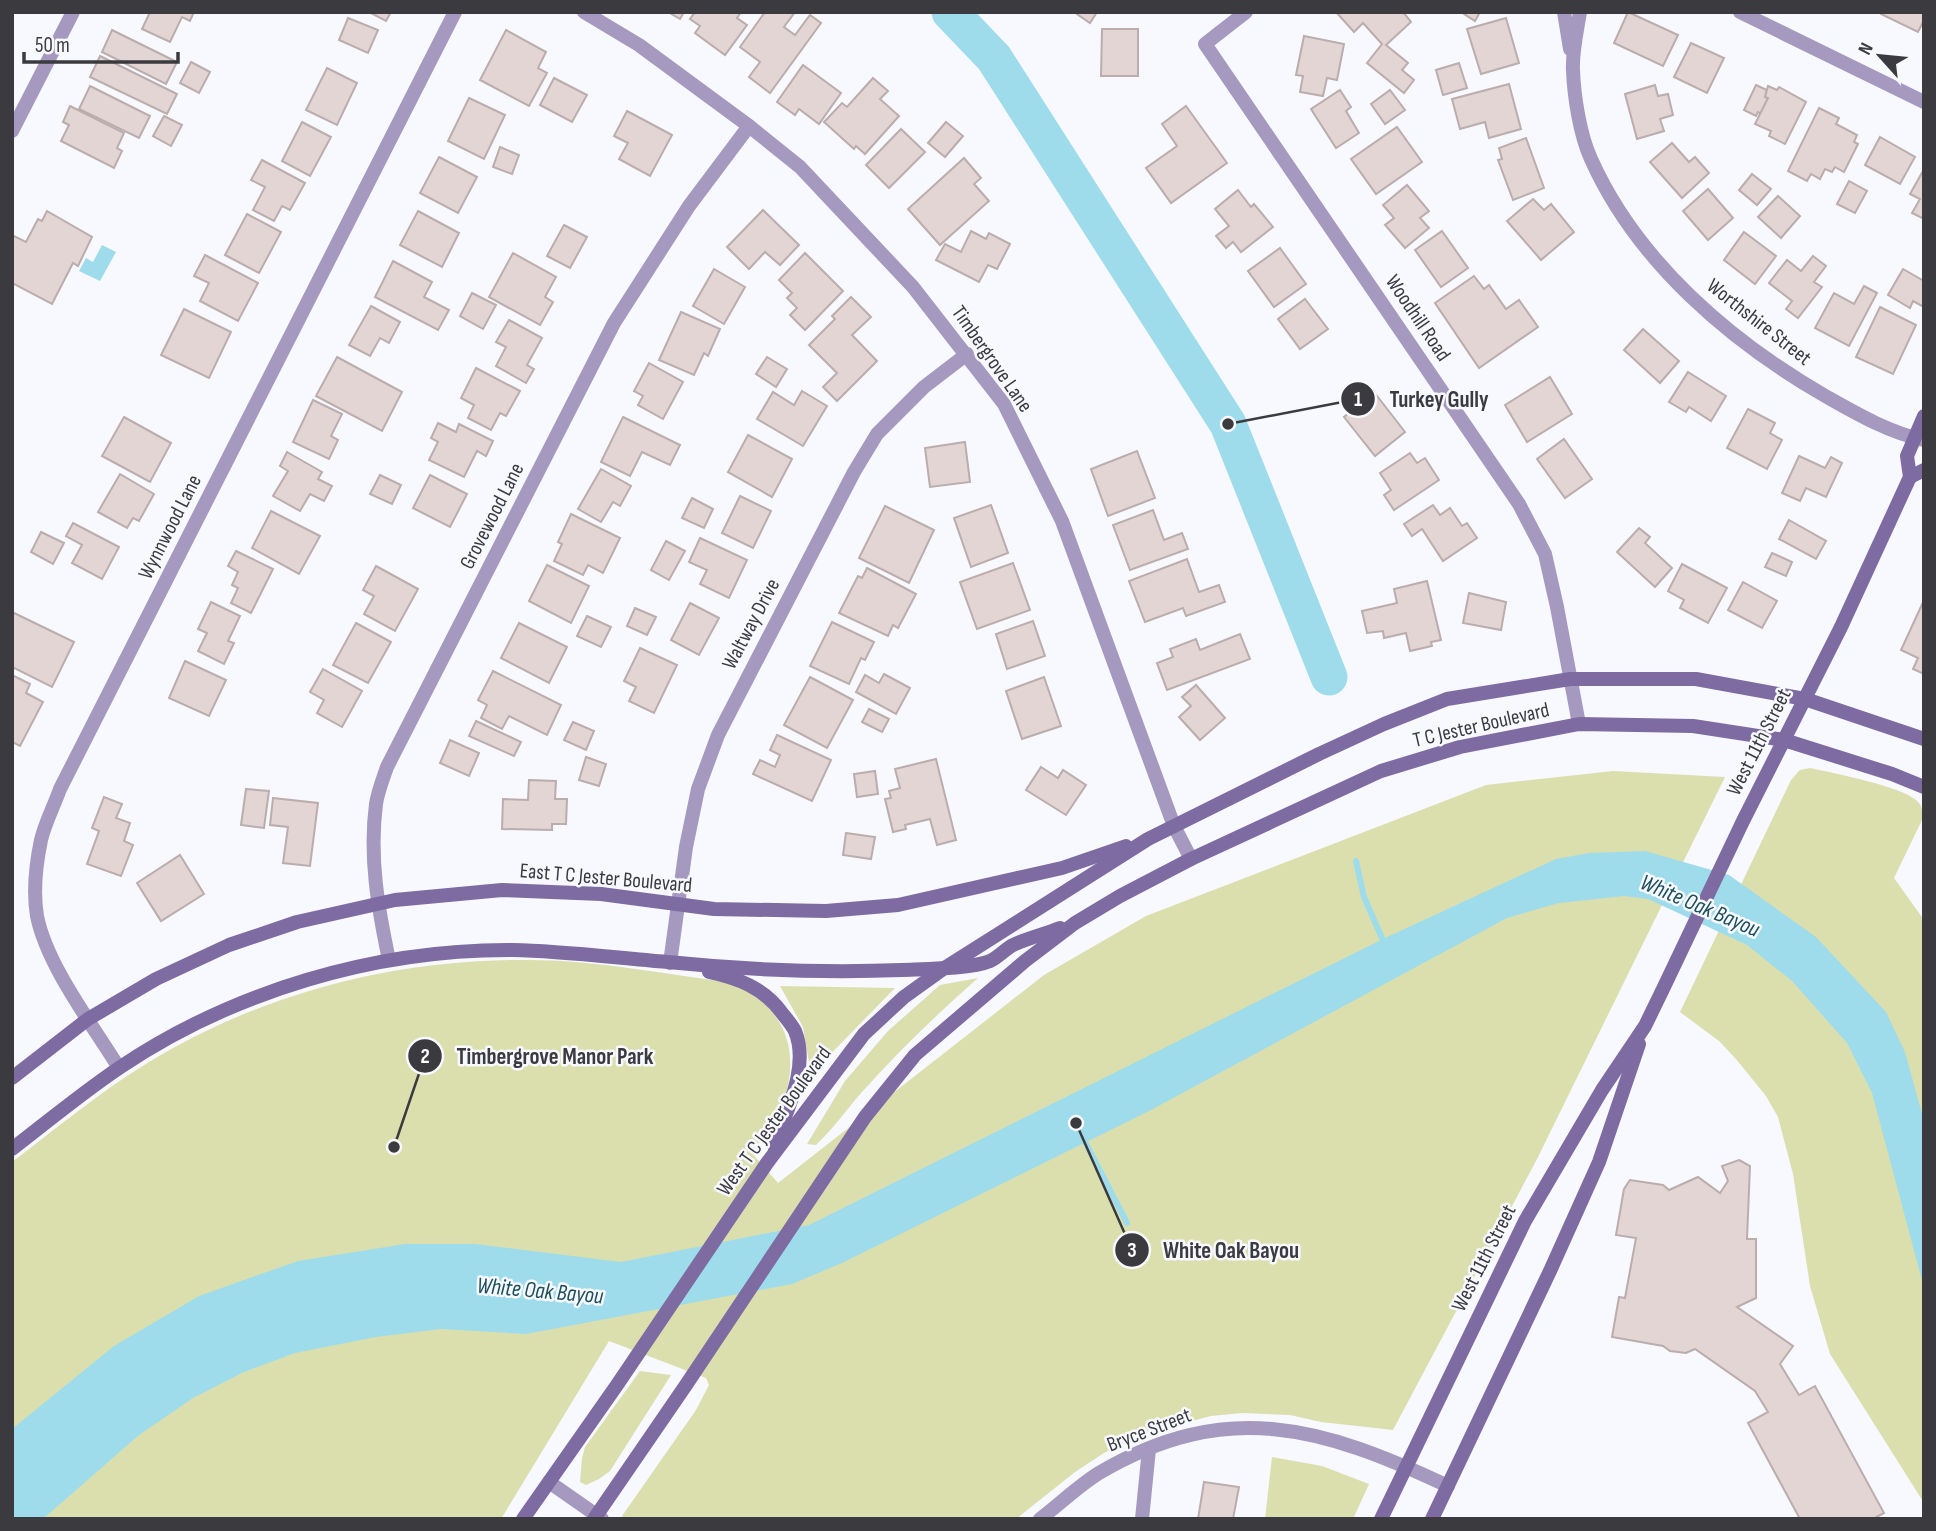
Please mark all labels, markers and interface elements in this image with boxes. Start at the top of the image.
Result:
scale bar [24,21,178,65]
north arrow [1845,21,1915,91]
text: 50 m [35,33,70,58]
text: N [1854,39,1879,59]
street label: Woodhill Road [1380,270,1456,366]
street label: Worthshire Street [1702,273,1816,371]
street label: Timbergrove Lane [946,301,1038,417]
callout: Turkey Gully [1340,377,1502,421]
text: Turkey Gully [1389,386,1489,414]
text: 1 [1354,387,1362,412]
street label: Grovewood Lane [455,459,529,573]
street label: Wynnwood Lane [133,470,207,584]
street label: Waltway Drive [717,574,785,674]
street label: West 11th Street [1721,684,1797,800]
street label: T C Jester Boulevard [1410,697,1552,753]
street label: East T C Jester Boulevard [519,858,693,898]
water label: White Oak Bayou [1636,868,1764,944]
callout: Timbergrove Manor Park [407,1034,667,1078]
street label: West T C Jester Boulevard [712,1042,836,1200]
text: Timbergrove Manor Park [457,1043,654,1071]
text: 2 [420,1044,430,1069]
street label: West 11th Street [1446,1200,1522,1316]
callout: White Oak Bayou [1114,1228,1313,1272]
text: White Oak Bayou [1163,1237,1299,1265]
text: 3 [1127,1238,1137,1263]
water label: White Oak Bayou [476,1272,605,1311]
street label: Bryce Street [1103,1403,1195,1457]

